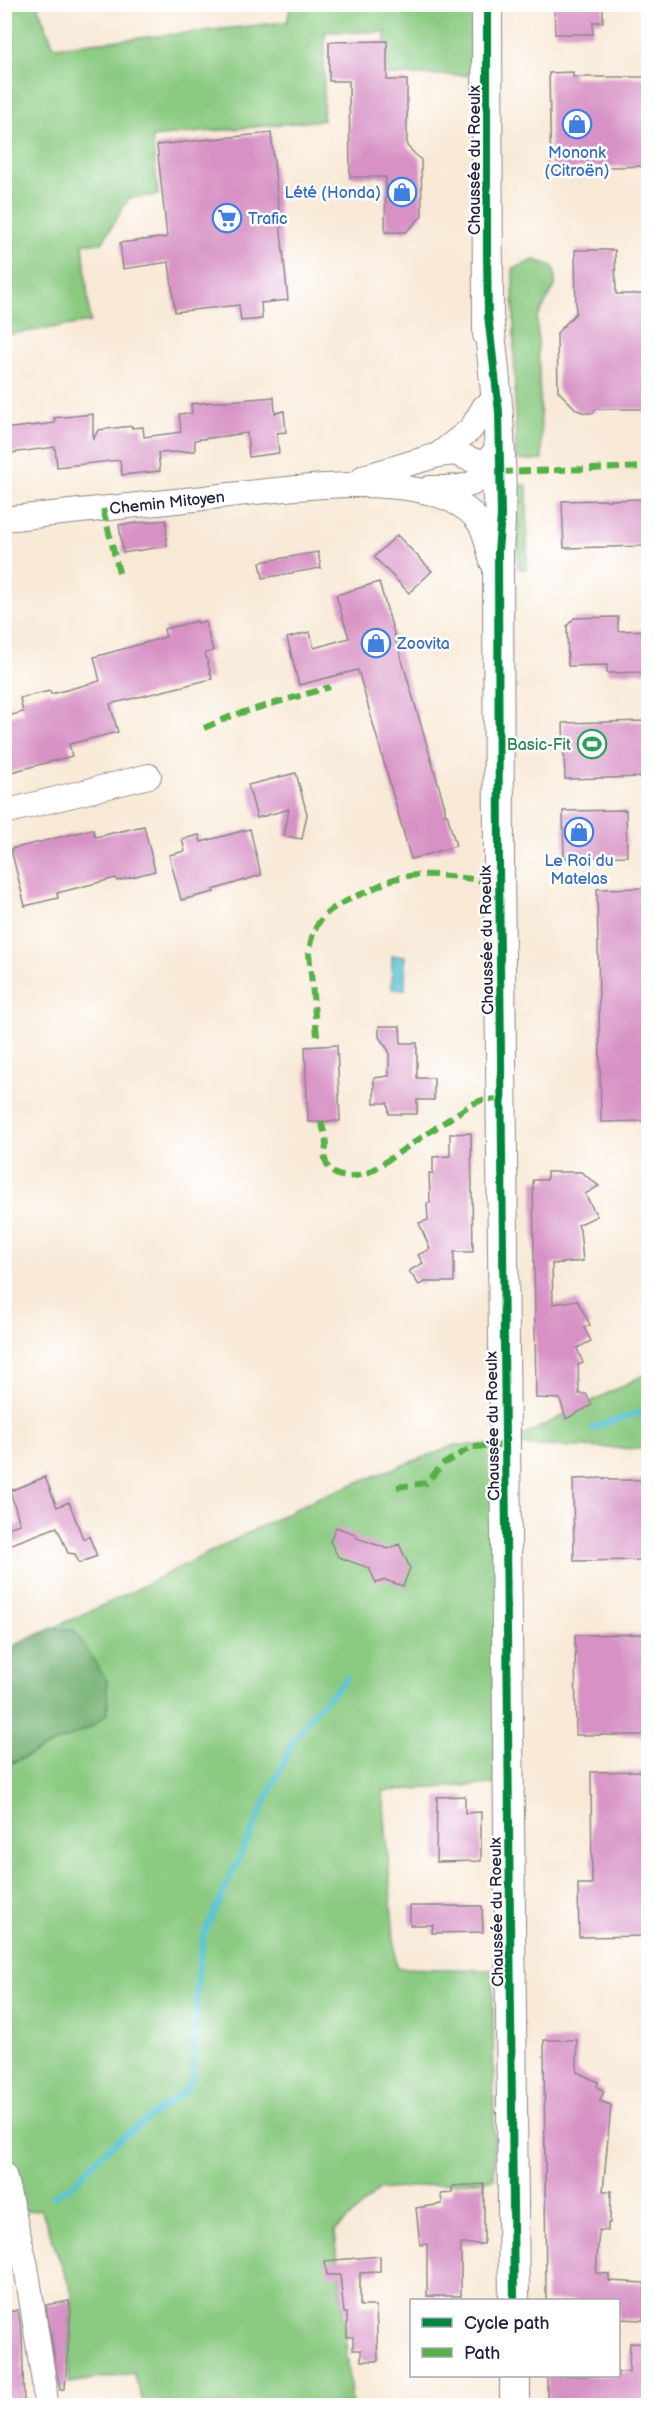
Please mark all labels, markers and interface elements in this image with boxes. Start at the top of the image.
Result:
street label: Chaussée du Roeulx [466,85,485,235]
shop icon: Mononk (Citroën) [561,108,593,140]
place label: Mononk (Citroën) [545,144,610,181]
shop icon: Lété (Honda) [386,176,418,208]
place label: Lété (Honda) [285,184,381,203]
supermarket icon: Trafic [211,202,243,234]
place label: Trafic [248,210,288,229]
street label: Chemin Mitoyen [109,488,226,519]
shop icon: Zoovita [360,627,392,659]
place label: Zoovita [396,635,450,654]
sports icon: Basic-Fit [576,728,608,760]
place label: Basic-Fit [507,736,571,755]
shop icon: Le Roi du Matelas [563,816,595,848]
place label: Le Roi du Matelas [544,852,614,889]
street label: Chaussée du Roeulx [477,864,498,1015]
street label: Chaussée du Roeulx [483,1350,504,1501]
street label: Chaussée du Roeulx [487,1836,508,1987]
legend [410,2299,620,2377]
text: Cycle path [464,2313,550,2334]
text: Path [464,2343,500,2364]

